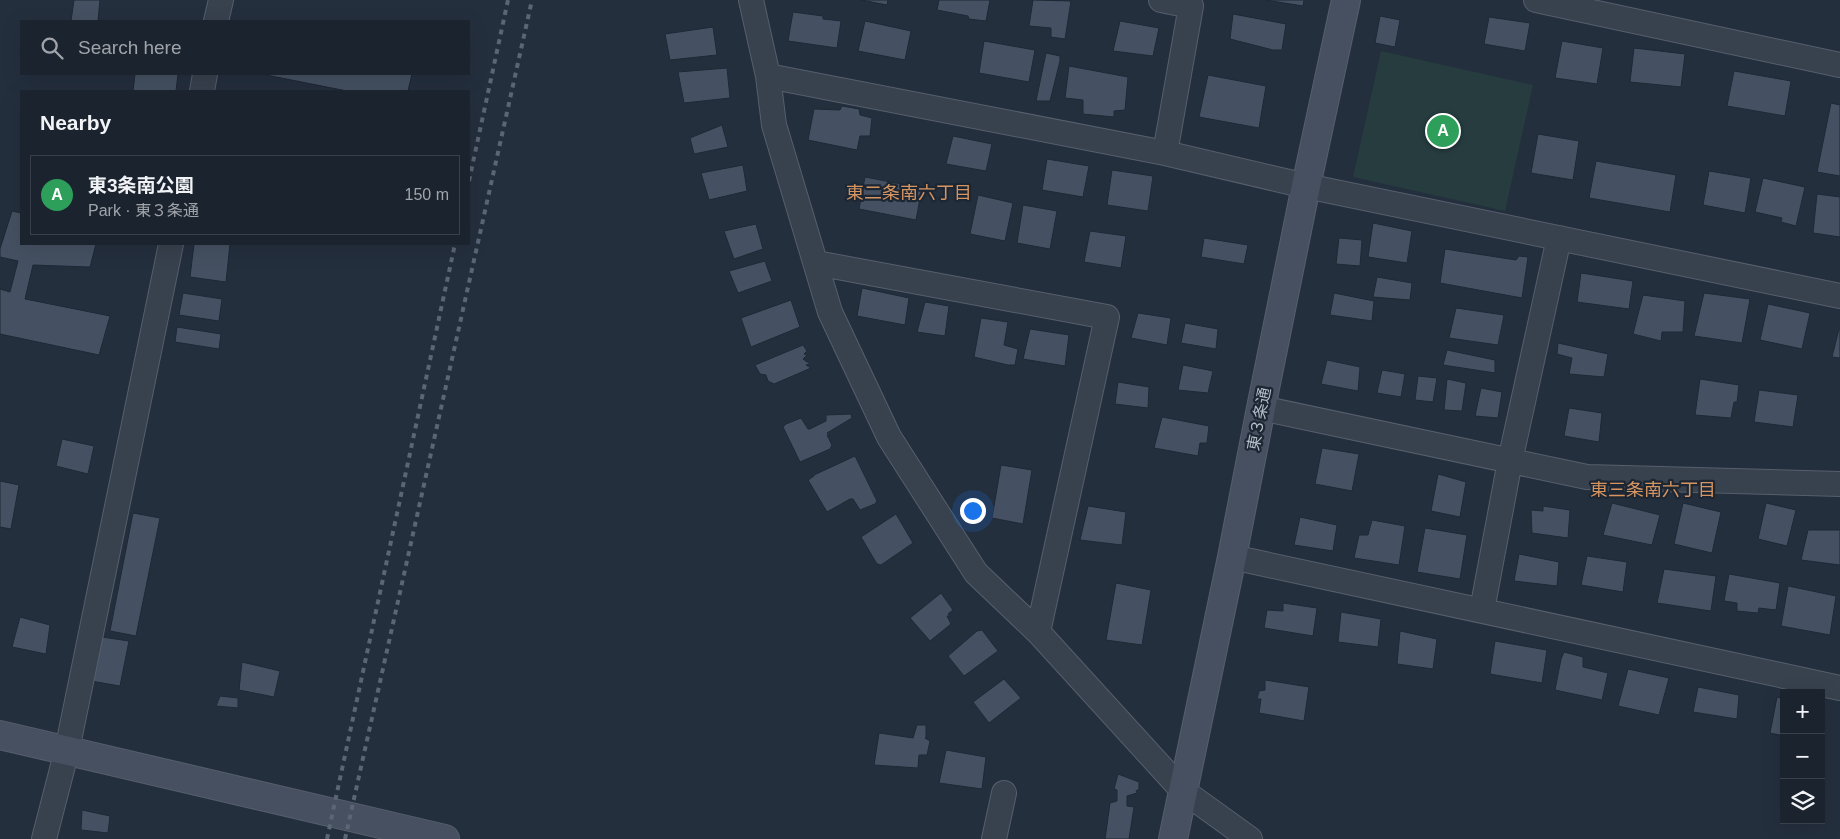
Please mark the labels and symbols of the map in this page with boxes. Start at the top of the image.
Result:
pin: A [1427,112,1459,150]
district label: 東二条南六丁目 [846,183,972,203]
street label: 東３条通 [1245,386,1273,452]
district label: 東三条南六丁目 [1590,480,1716,500]
your location [960,498,986,524]

